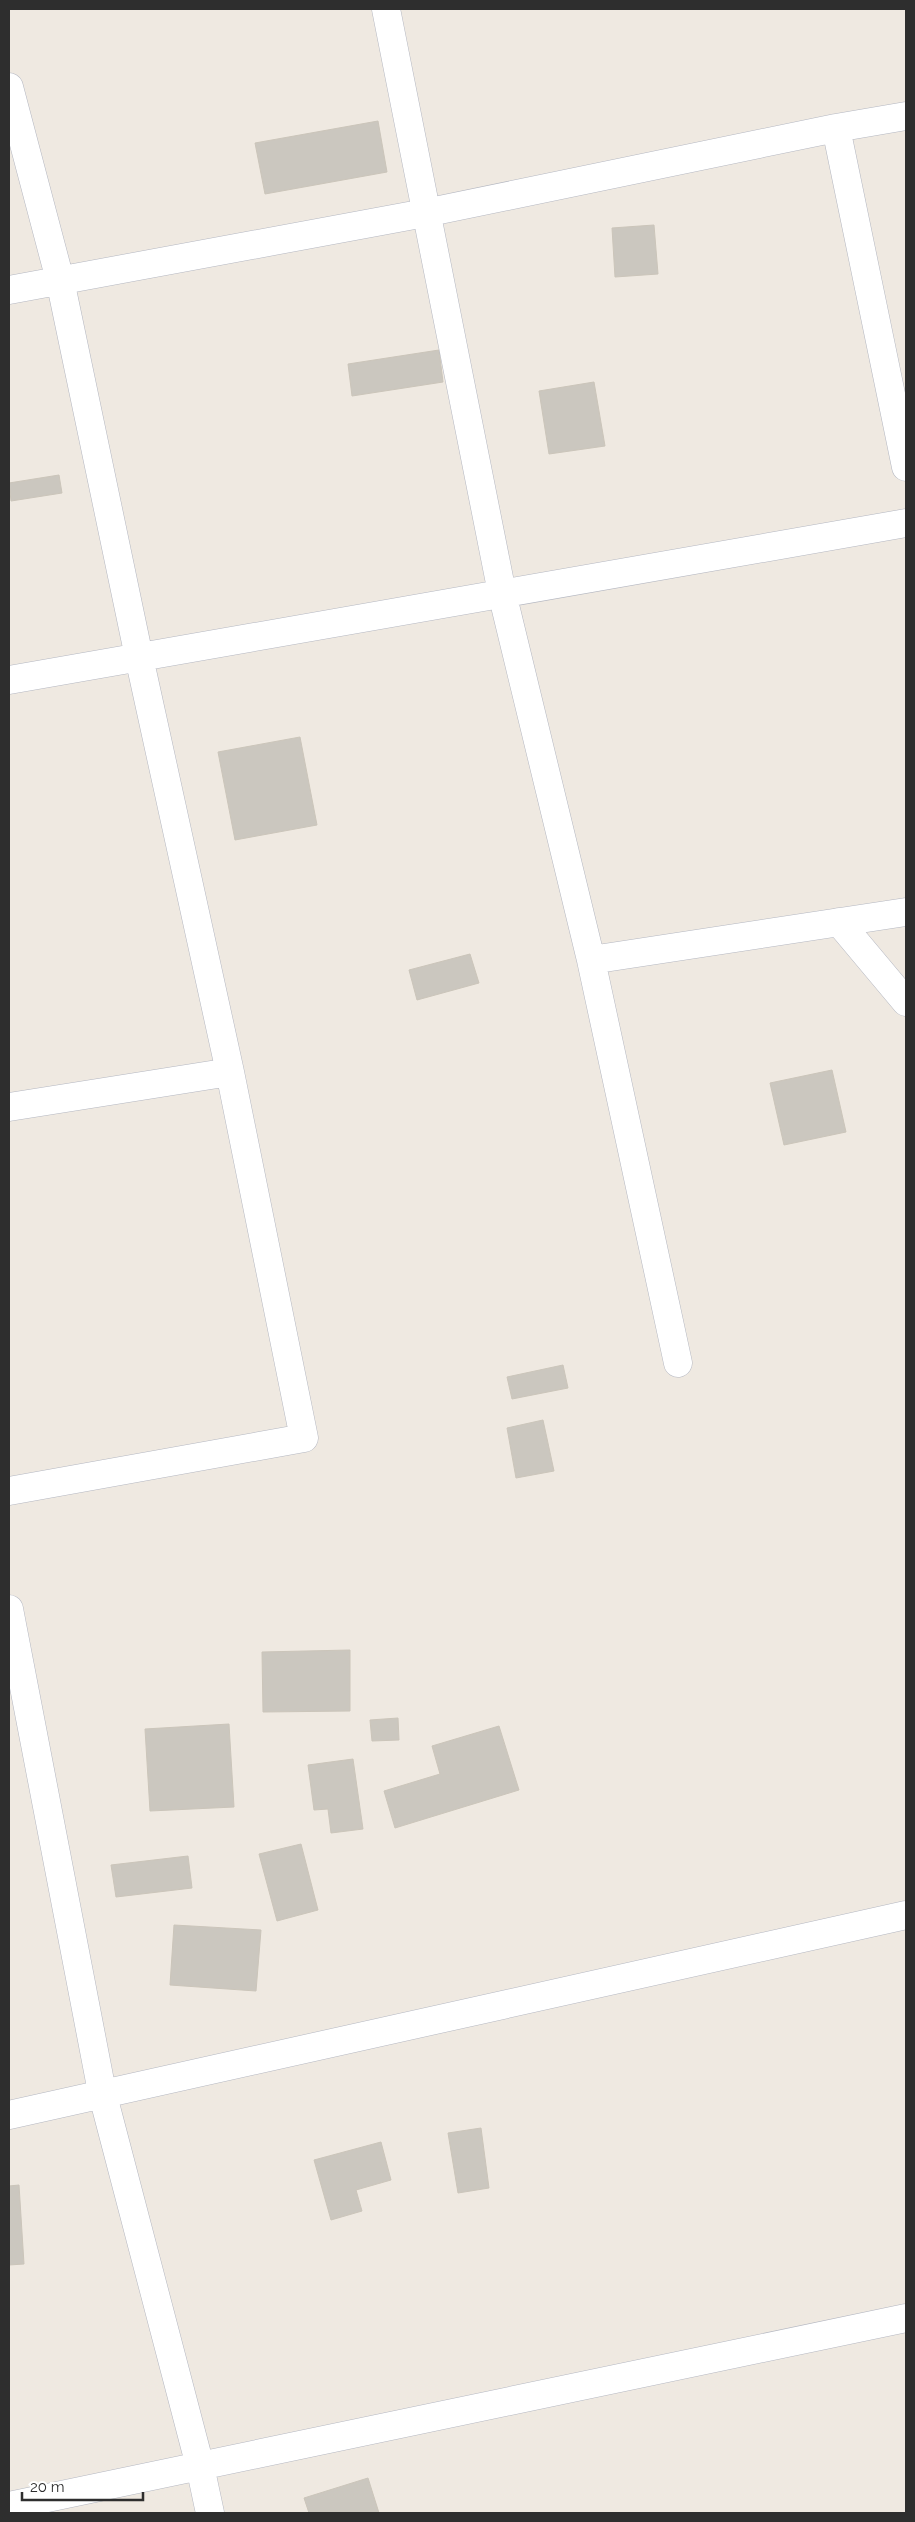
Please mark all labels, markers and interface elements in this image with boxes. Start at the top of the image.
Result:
scale bar [22,2470,144,2502]
text: 20 m [30,2478,65,2496]

